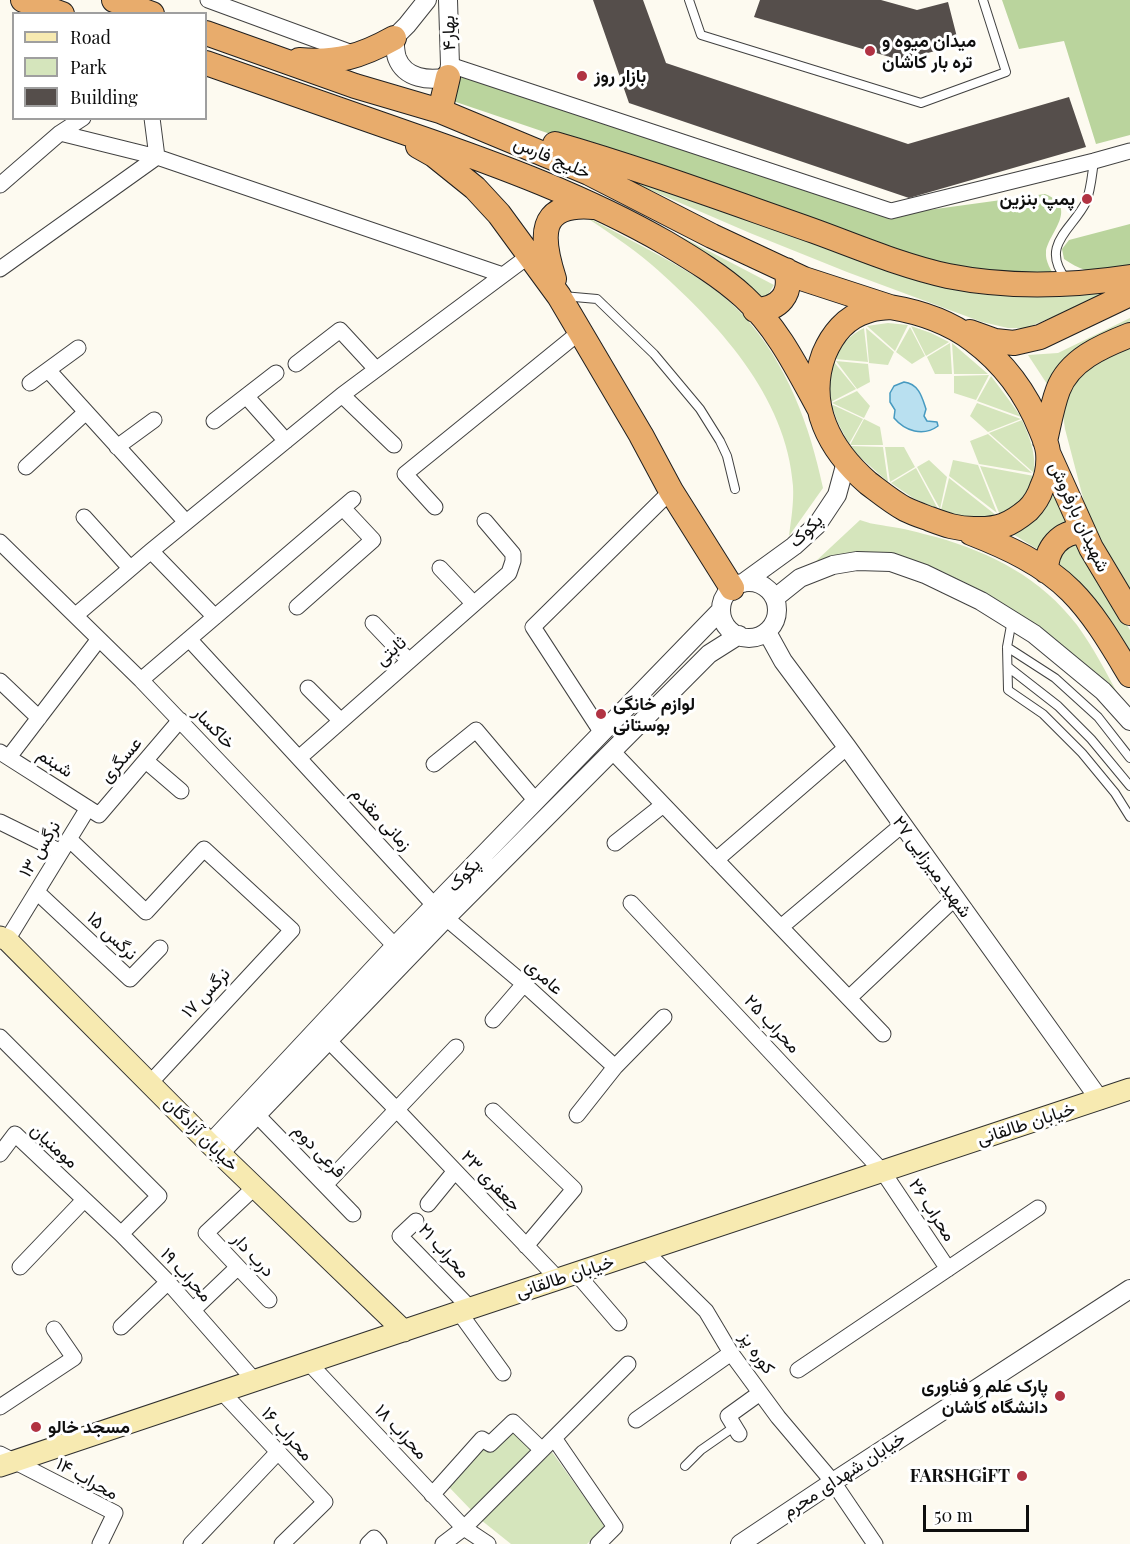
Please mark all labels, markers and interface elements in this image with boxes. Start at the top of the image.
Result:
legend [12,12,207,120]
street label: بهار۴ [438,15,460,51]
text: Road [70,25,111,49]
place label: میدان میوه و تره بار کاشان [882,30,976,72]
marker: میدان میوه و تره بار کاشان [863,44,877,58]
text: Park [70,55,107,79]
place label: بازار روز [594,65,646,87]
marker: بازار روز [575,69,589,83]
text: Building [70,85,138,109]
street label: خلیج فارس [510,132,594,184]
place label: پمپ بنزین [1000,188,1075,210]
marker: پمپ بنزین [1080,192,1094,206]
street label: شهیدان بارفروش [1044,458,1114,576]
street label: پکوک [785,510,827,552]
street label: ثابتی [371,632,411,670]
place label: لوازم خانگی بوستانی [613,693,695,736]
street label: خاکسار [189,702,239,754]
marker: لوازم خانگی بوستانی [594,707,608,721]
street label: عسگری [95,733,147,787]
street label: شبنم [33,744,77,782]
street label: زمانی مقدم [346,783,416,855]
street label: شهید میرزایی ۲۷ [888,812,976,922]
street label: نرگس ۱۳ [15,817,65,881]
street label: پکوک [443,854,485,896]
street label: نرگس ۱۵ [82,907,142,965]
street label: عامری [521,954,567,1000]
street label: نرگس ۱۷ [177,963,235,1023]
street label: محراب ۲۵ [740,990,804,1058]
street label: خیابان آزادگان [159,1092,243,1176]
street label: خیابان طالقانی [974,1098,1078,1150]
street label: مومنیان [26,1119,82,1173]
street label: فرعی دوم [288,1120,350,1182]
street label: جعفری ۲۳ [457,1146,525,1216]
street label: محراب ۲۶ [904,1175,960,1245]
street label: محراب ۲۱ [414,1219,474,1283]
street label: درب دار [227,1228,279,1282]
street label: محراب ۱۹ [156,1244,216,1306]
street label: خیابان طالقانی [513,1251,617,1303]
street label: کوره پز [735,1328,779,1378]
place label: پارک علم و فناوری دانشگاه کاشان [921,1375,1048,1418]
marker: پارک علم و فناوری دانشگاه کاشان [1053,1389,1067,1403]
street label: محراب ۱۸ [370,1400,432,1464]
street label: محراب ۱۶ [257,1403,317,1465]
place label: مسجد خالو [48,1416,130,1438]
marker: مسجد خالو [29,1420,43,1434]
street label: خیابان شهدای محرم [778,1427,910,1523]
street label: محراب ۱۴ [52,1453,122,1505]
place label: FARSHGiFT [910,1465,1010,1487]
marker: FARSHGiFT [1015,1469,1029,1483]
scale bar [926,1493,1032,1531]
text: 50 m [934,1503,973,1527]

